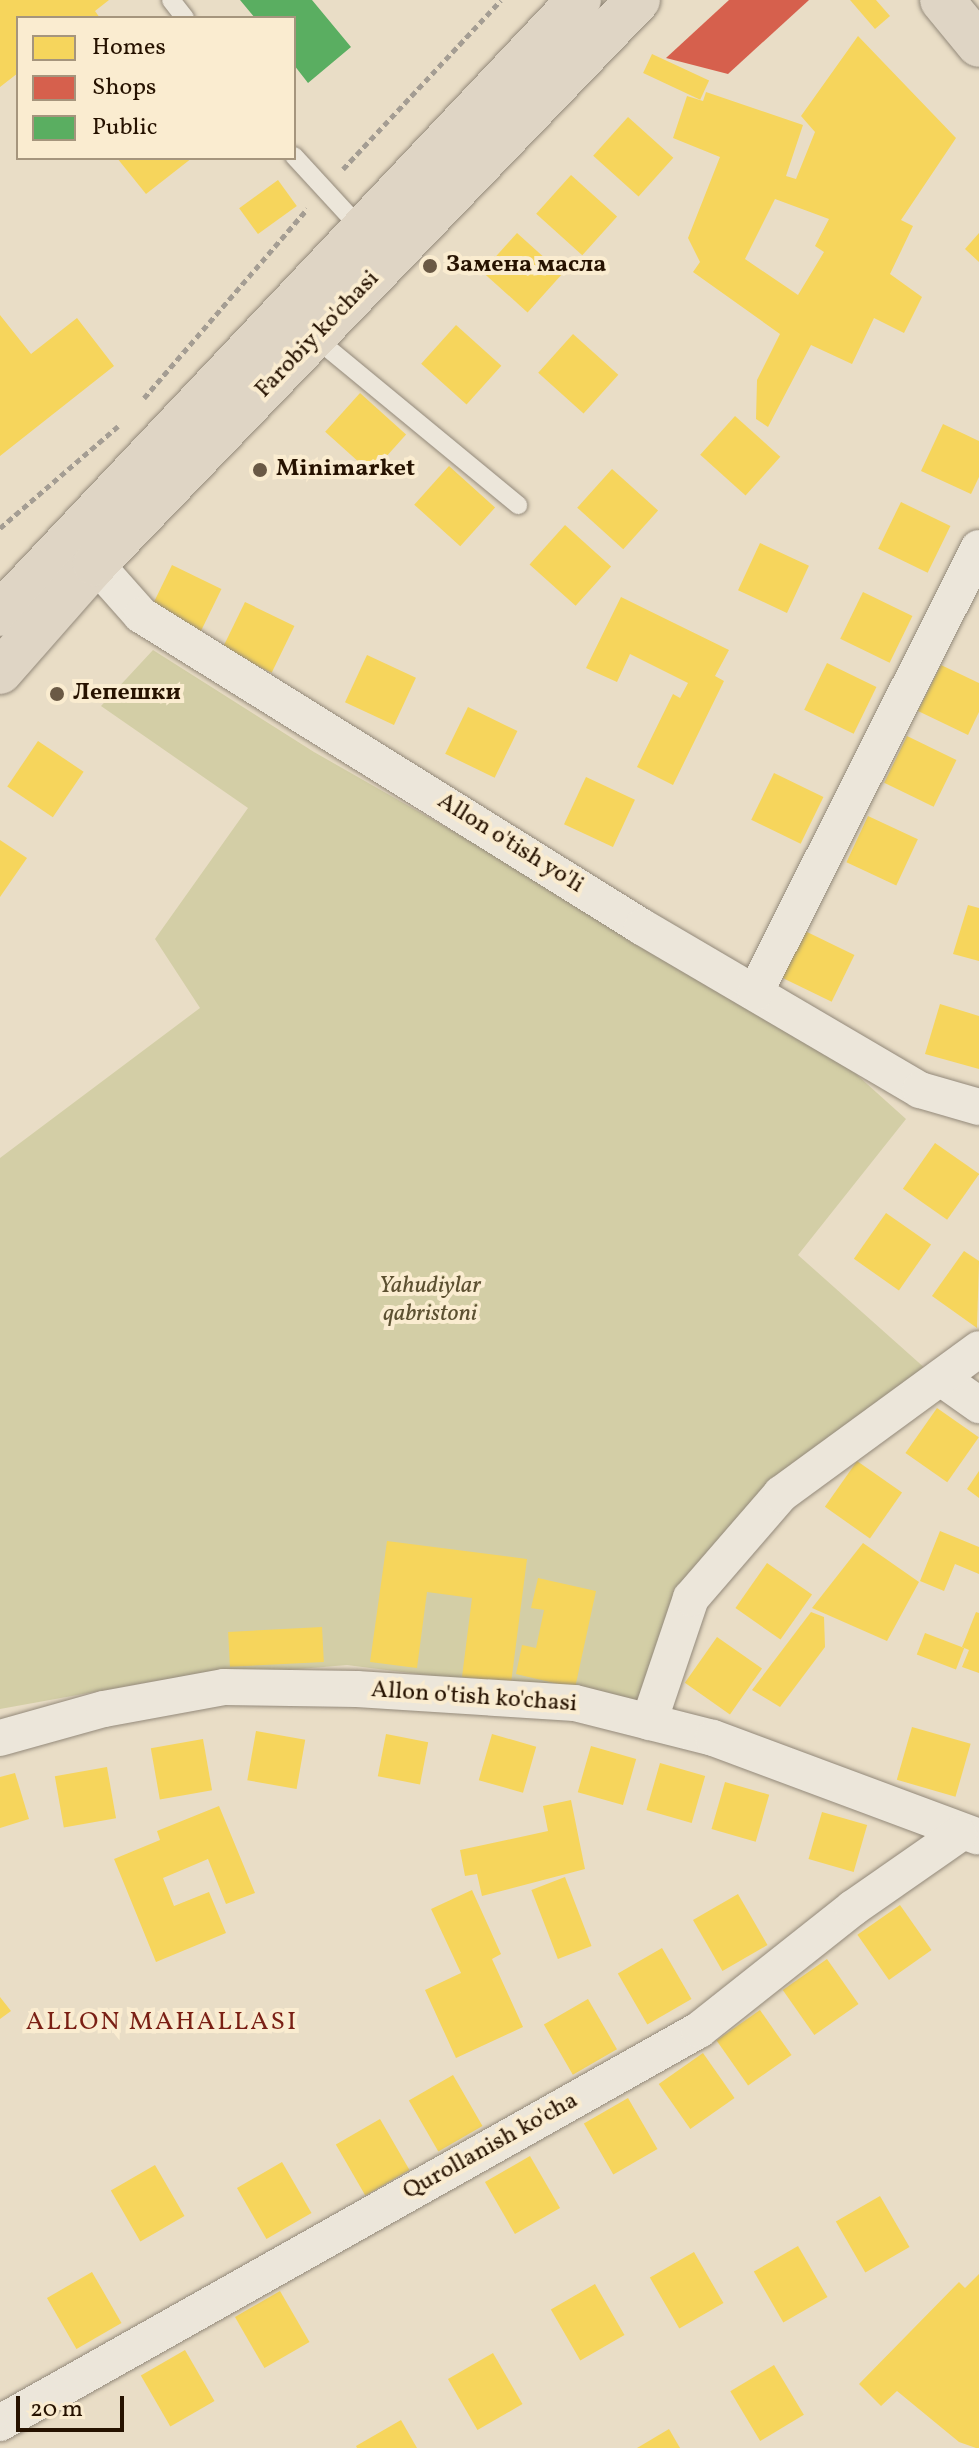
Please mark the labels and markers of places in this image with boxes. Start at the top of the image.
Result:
place label: Замена масла [446,252,606,280]
marker: Замена масла [421,257,439,275]
place label: Minimarket [276,456,415,484]
marker: Minimarket [251,461,269,479]
place label: Лепешки [73,680,181,708]
marker: Лепешки [48,685,66,703]

